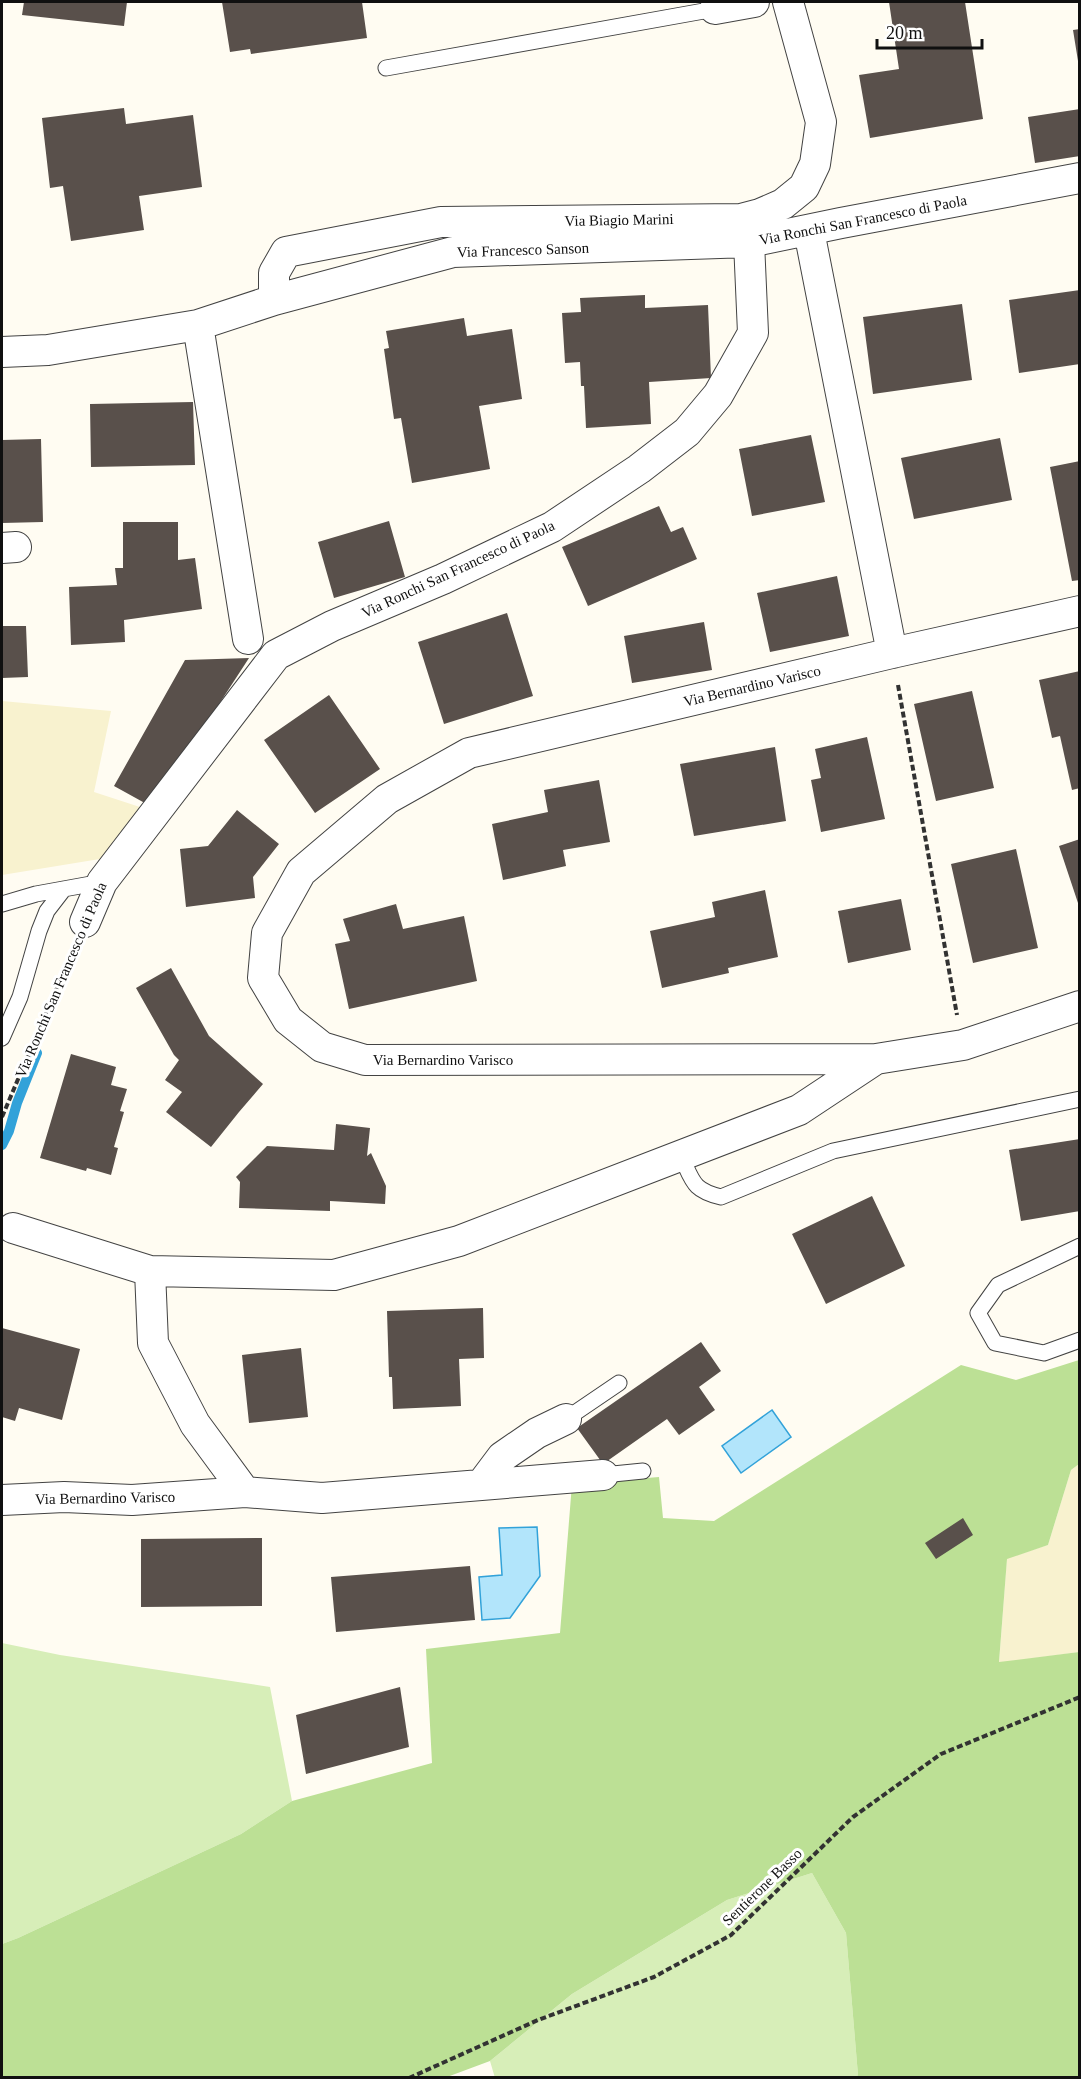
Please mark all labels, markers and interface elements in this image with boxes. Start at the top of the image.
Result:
scale bar [877,12,982,50]
text: 20 m [886,23,923,43]
street label: Via Ronchi San Francesco di Paola [758,192,968,248]
street label: Via Biagio Marini [564,211,674,229]
street label: Via Francesco Sanson [457,240,590,260]
street label: Via Ronchi San Francesco di Paola [359,517,557,621]
street label: Via Bernardino Varisco [682,662,822,710]
street label: Via Ronchi San Francesco di Paola [12,879,110,1080]
street label: Via Bernardino Varisco [373,1052,513,1068]
street label: Via Bernardino Varisco [35,1489,175,1507]
street label: Sentierone Basso [719,1845,805,1929]

